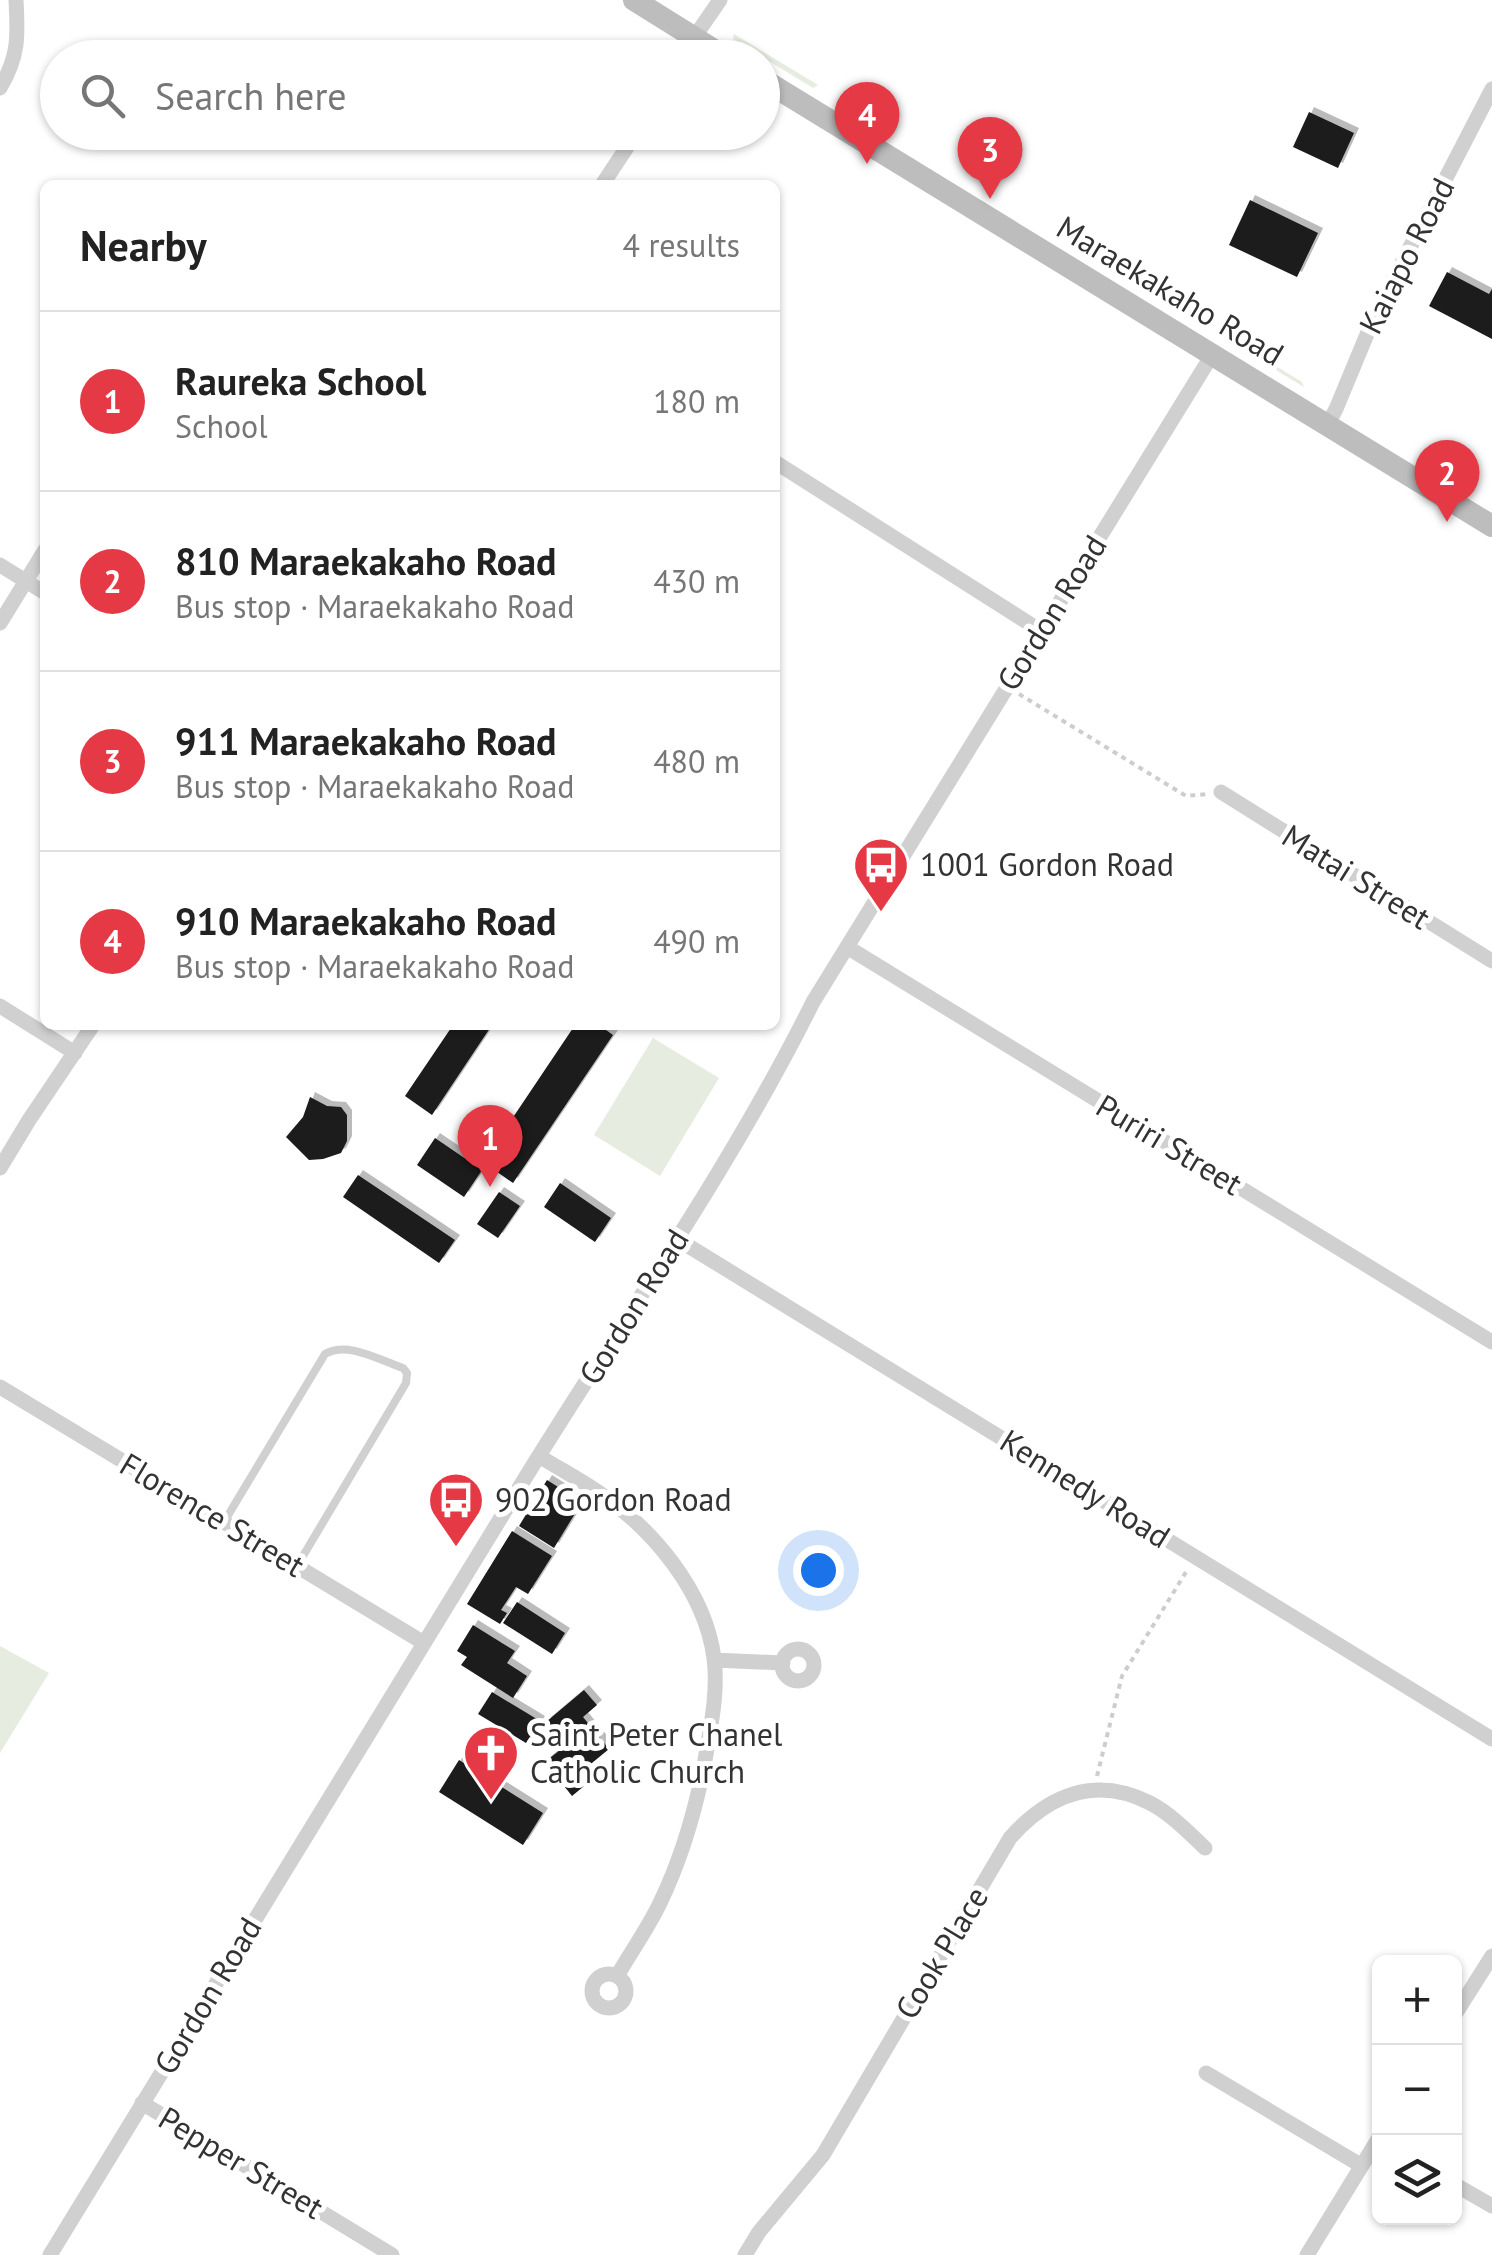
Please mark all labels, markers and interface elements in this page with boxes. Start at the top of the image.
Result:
search box [40,40,780,150]
icon: search [75,68,130,123]
text: Search here [155,71,347,120]
pin: 4 [834,81,900,164]
pin: 3 [958,116,1022,199]
street label: Kaiapo Road [1349,170,1463,341]
street label: Maraekakaho Road [1049,206,1292,374]
text: Nearby [80,218,207,273]
text: 4 results [622,224,740,266]
text: Raureka School [175,356,426,405]
text: 1 [103,380,122,422]
text: 180 m [653,380,740,422]
text: School [175,405,268,447]
pin: 2 [1414,440,1480,522]
street label: Gordon Road [987,527,1116,698]
text: 810 Maraekakaho Road [175,536,557,585]
text: 2 [103,560,122,602]
text: 430 m [653,560,740,602]
text: Bus stop · Maraekakaho Road [175,585,575,627]
text: 911 Maraekakaho Road [175,716,557,765]
text: 3 [103,740,122,782]
text: 480 m [653,740,740,782]
text: Bus stop · Maraekakaho Road [175,765,575,807]
street label: Matai Street [1275,814,1438,938]
bus stop icon: 1001 Gordon Road [851,835,911,914]
place label: 1001 Gordon Road [920,843,1174,885]
text: 910 Maraekakaho Road [175,896,557,945]
text: 4 [103,920,122,962]
text: 490 m [653,920,740,962]
text: Bus stop · Maraekakaho Road [175,945,575,987]
street label: Puriri Street [1089,1084,1250,1204]
pin: 1 [458,1104,522,1187]
street label: Gordon Road [569,1221,698,1392]
street label: Kennedy Road [993,1419,1178,1557]
street label: Florence Street [113,1443,313,1586]
bus stop icon: 902 Gordon Road [426,1470,486,1549]
place label: 902 Gordon Road [495,1478,732,1520]
your location [793,1545,844,1596]
place label: Saint Peter Chanel Catholic Church [530,1713,783,1792]
church icon: Saint Peter Chanel Catholic Church [461,1723,521,1802]
street label: Cook Place [885,1878,997,2026]
street label: Gordon Road [144,1909,270,2082]
map controls [1372,1955,1462,2225]
button: + [1372,1955,1462,2045]
button: − [1372,2045,1462,2135]
street label: Pepper Street [151,2096,332,2228]
button: layers [1372,2135,1462,2225]

